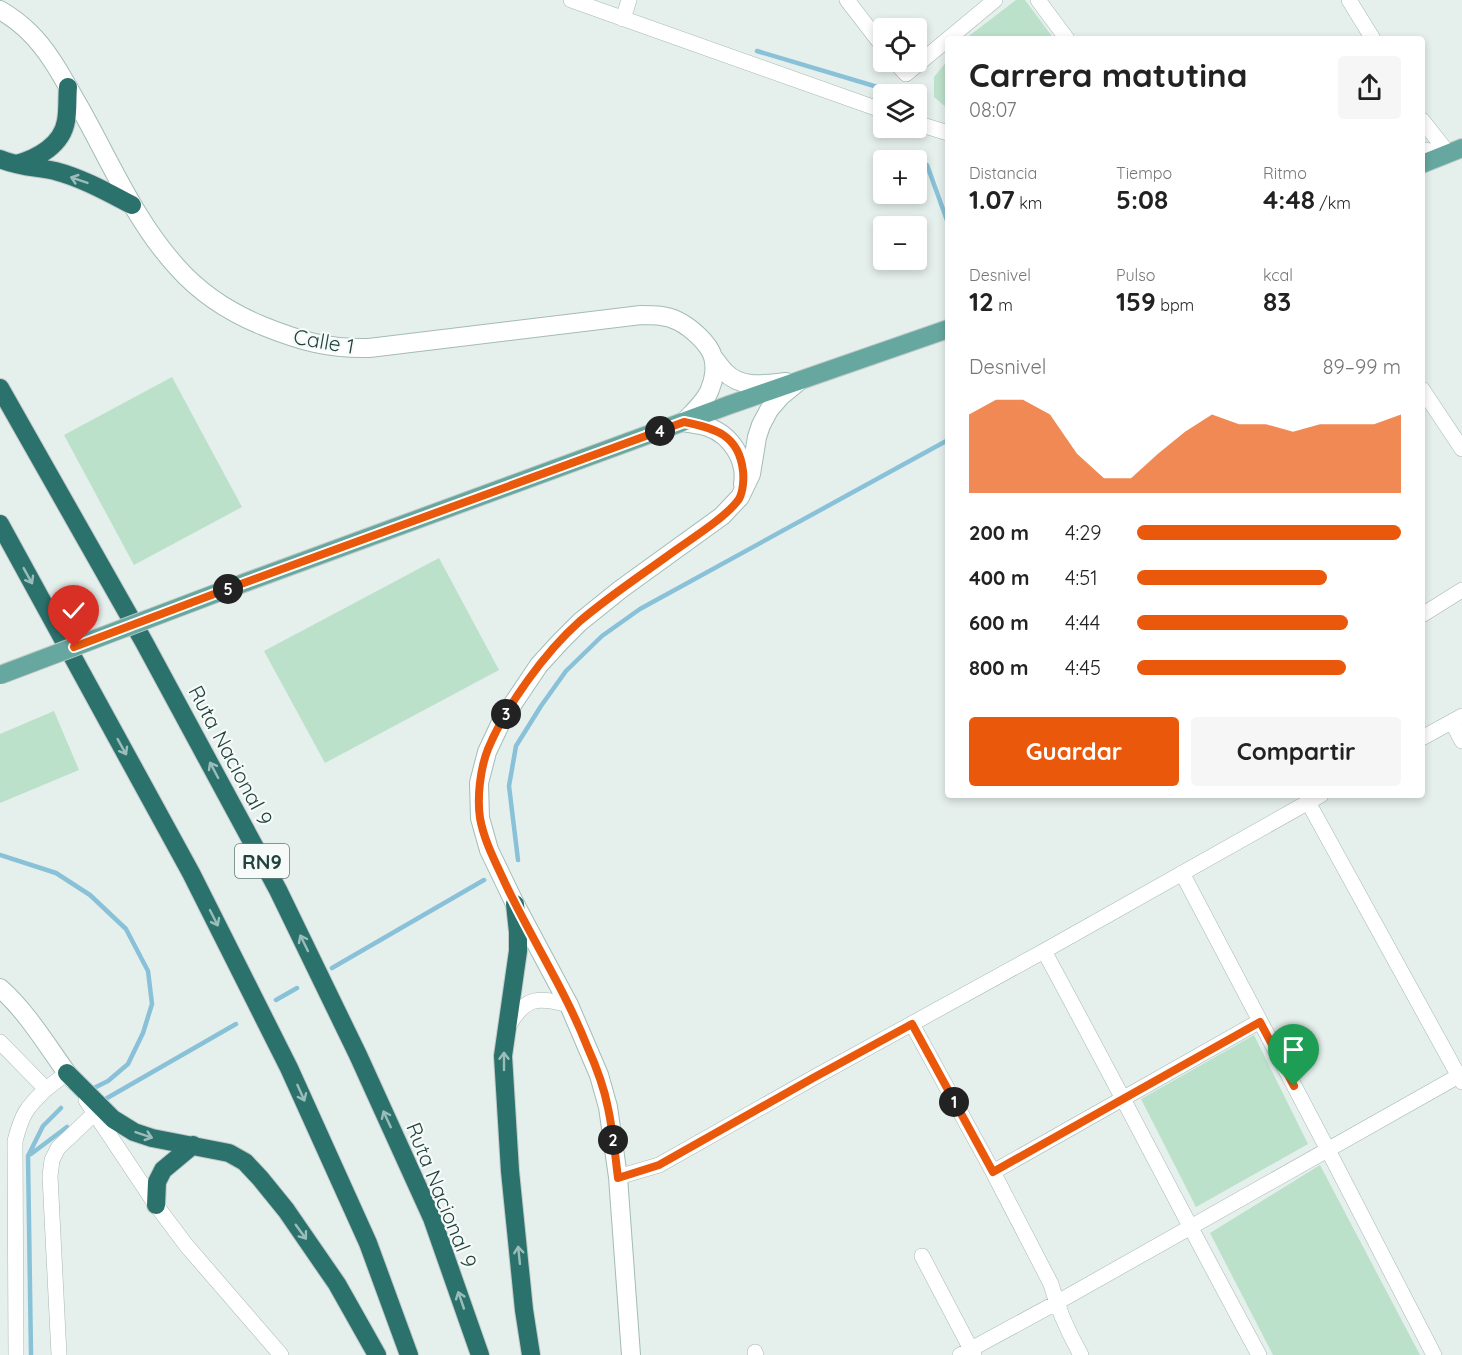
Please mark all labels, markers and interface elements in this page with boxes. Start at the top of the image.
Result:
map controls [873,18,927,270]
button: locate [873,18,927,72]
text: Carrera matutina [969,54,1247,95]
button: share [1338,56,1401,119]
button: layers [873,84,927,138]
text: 08:07 [969,97,1017,122]
button: + [873,150,927,204]
text: Distancia [969,163,1037,183]
text: Tiempo [1116,163,1172,183]
text: Ritmo [1263,163,1307,183]
one-way arrow [70,173,89,184]
text: 1.07 [969,183,1015,216]
text: 5:08 [1116,183,1168,216]
text: 4:48 [1263,183,1315,216]
text: km [1015,193,1042,213]
text: /km [1315,193,1351,213]
button: − [873,216,927,270]
text: Desnivel [969,265,1031,285]
text: Pulso [1116,265,1155,285]
text: kcal [1263,265,1293,285]
text: 12 [969,285,994,318]
text: 159 [1116,285,1156,318]
text: 83 [1263,285,1291,318]
text: m [994,295,1013,315]
text: bpm [1156,295,1194,315]
street label: Calle 1 [292,323,356,359]
text: Desnivel [969,354,1046,379]
text: 89–99 m [1323,354,1401,379]
pin: 4 [645,416,675,446]
text: 4 [655,421,665,441]
text: 200 m [969,520,1029,545]
text: 4:29 [1065,520,1102,545]
text: 400 m [969,565,1029,590]
text: 4:51 [1065,565,1098,590]
one-way arrow [23,566,34,584]
pin: 5 [213,574,243,604]
text: 5 [223,579,233,599]
pin [48,585,99,647]
icon: check [57,594,90,627]
text: 600 m [969,610,1029,635]
text: 4:44 [1065,610,1100,635]
text: 800 m [969,655,1029,680]
text: 4:45 [1065,655,1101,680]
street label: Ruta Nacional 9 [183,681,279,829]
pin: 3 [491,699,521,729]
text: 3 [502,704,510,724]
button: Guardar [969,717,1179,786]
button: Compartir [1191,717,1401,786]
one-way arrow [117,737,128,755]
one-way arrow [208,762,220,779]
road number: RN9 [235,844,289,878]
one-way arrow [209,909,220,927]
one-way arrow [297,934,309,952]
pin [1268,1024,1319,1086]
icon: arrive [1277,1033,1310,1066]
one-way arrow [498,1051,510,1071]
one-way arrow [296,1084,307,1102]
pin: 1 [939,1087,969,1117]
text: 1 [951,1092,957,1112]
one-way arrow [381,1111,392,1129]
street label: Ruta Nacional 9 [401,1118,483,1272]
pin: 2 [598,1125,628,1155]
one-way arrow [134,1130,153,1141]
text: 2 [608,1130,618,1150]
one-way arrow [295,1223,307,1239]
one-way arrow [513,1246,524,1266]
one-way arrow [454,1291,465,1310]

